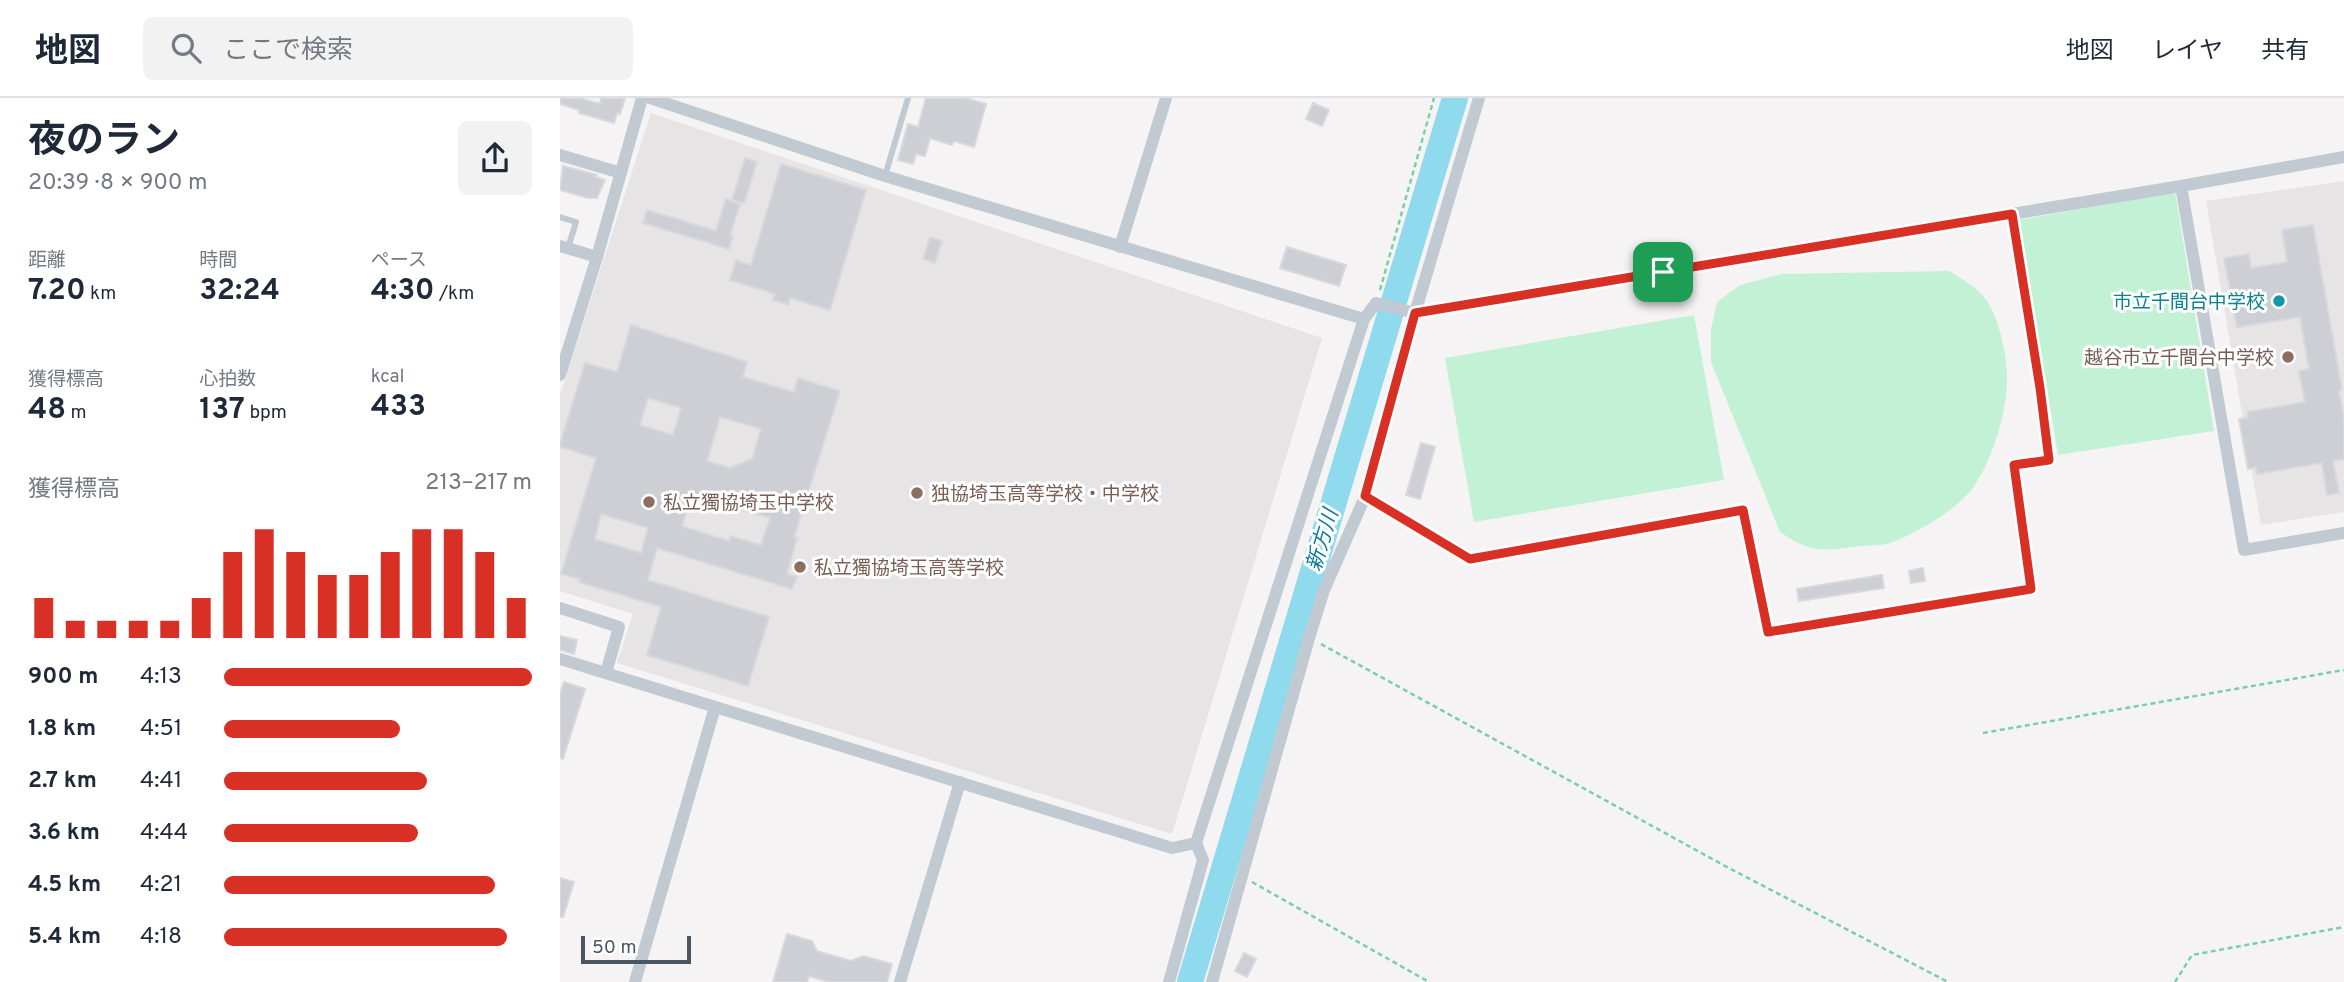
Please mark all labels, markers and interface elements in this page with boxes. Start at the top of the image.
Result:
search box [143,17,633,80]
icon: search [167,29,205,67]
text: 地図 [35,32,101,74]
text: ここで検索 [223,35,353,68]
text: 地図 [2066,37,2114,67]
text: レイヤ [2152,37,2223,67]
text: 共有 [2261,37,2309,67]
text: 夜のラン [28,118,180,167]
button: share [458,121,532,195]
text: 20:39 · 8 × 900 m [28,169,207,198]
pin [1633,242,1693,302]
text: 距離 [28,249,66,273]
text: 時間 [199,249,237,273]
text: ペース [371,249,427,273]
icon: arrive [1644,253,1682,291]
text: 7.20 [28,273,86,310]
text: 32:24 [199,273,280,310]
text: 4:30 [371,273,434,310]
text: km [86,282,116,306]
text: /km [434,282,474,306]
place label: 市立千間台中学校 [2113,291,2265,315]
marker: 市立千間台中学校 [2271,293,2287,309]
place label: 越谷市立千間台中学校 [2084,347,2274,371]
marker: 越谷市立千間台中学校 [2280,349,2296,365]
text: kcal [371,365,404,389]
text: 獲得標高 [28,368,104,392]
text: 心拍数 [199,368,256,392]
text: 433 [371,389,426,426]
text: 48 [28,392,66,429]
text: 137 [199,392,245,429]
text: m [66,401,87,425]
text: bpm [245,401,287,425]
text: 213–217 m [425,469,532,498]
text: 獲得標高 [28,476,120,505]
place label: 独協埼玉高等学校・中学校 [931,483,1159,507]
marker: 独協埼玉高等学校・中学校 [909,485,925,501]
place label: 私立獨協埼玉中学校 [663,492,834,516]
marker: 私立獨協埼玉中学校 [641,494,657,510]
water label: 新方川 [1301,504,1346,575]
place label: 私立獨協埼玉高等学校 [814,557,1004,581]
marker: 私立獨協埼玉高等学校 [792,559,808,575]
text: 900 m [28,663,98,692]
text: 4:13 [140,663,182,692]
text: 1.8 km [28,715,96,744]
text: 4:51 [140,715,182,744]
text: 2.7 km [28,767,97,796]
text: 4:41 [140,767,182,796]
text: 3.6 km [28,819,100,848]
text: 4:44 [140,819,188,848]
text: 4.5 km [28,871,101,900]
text: 4:21 [140,871,182,900]
text: 5.4 km [28,923,101,952]
text: 4:18 [140,923,182,952]
scale bar [581,933,691,965]
text: 50 m [592,936,637,960]

